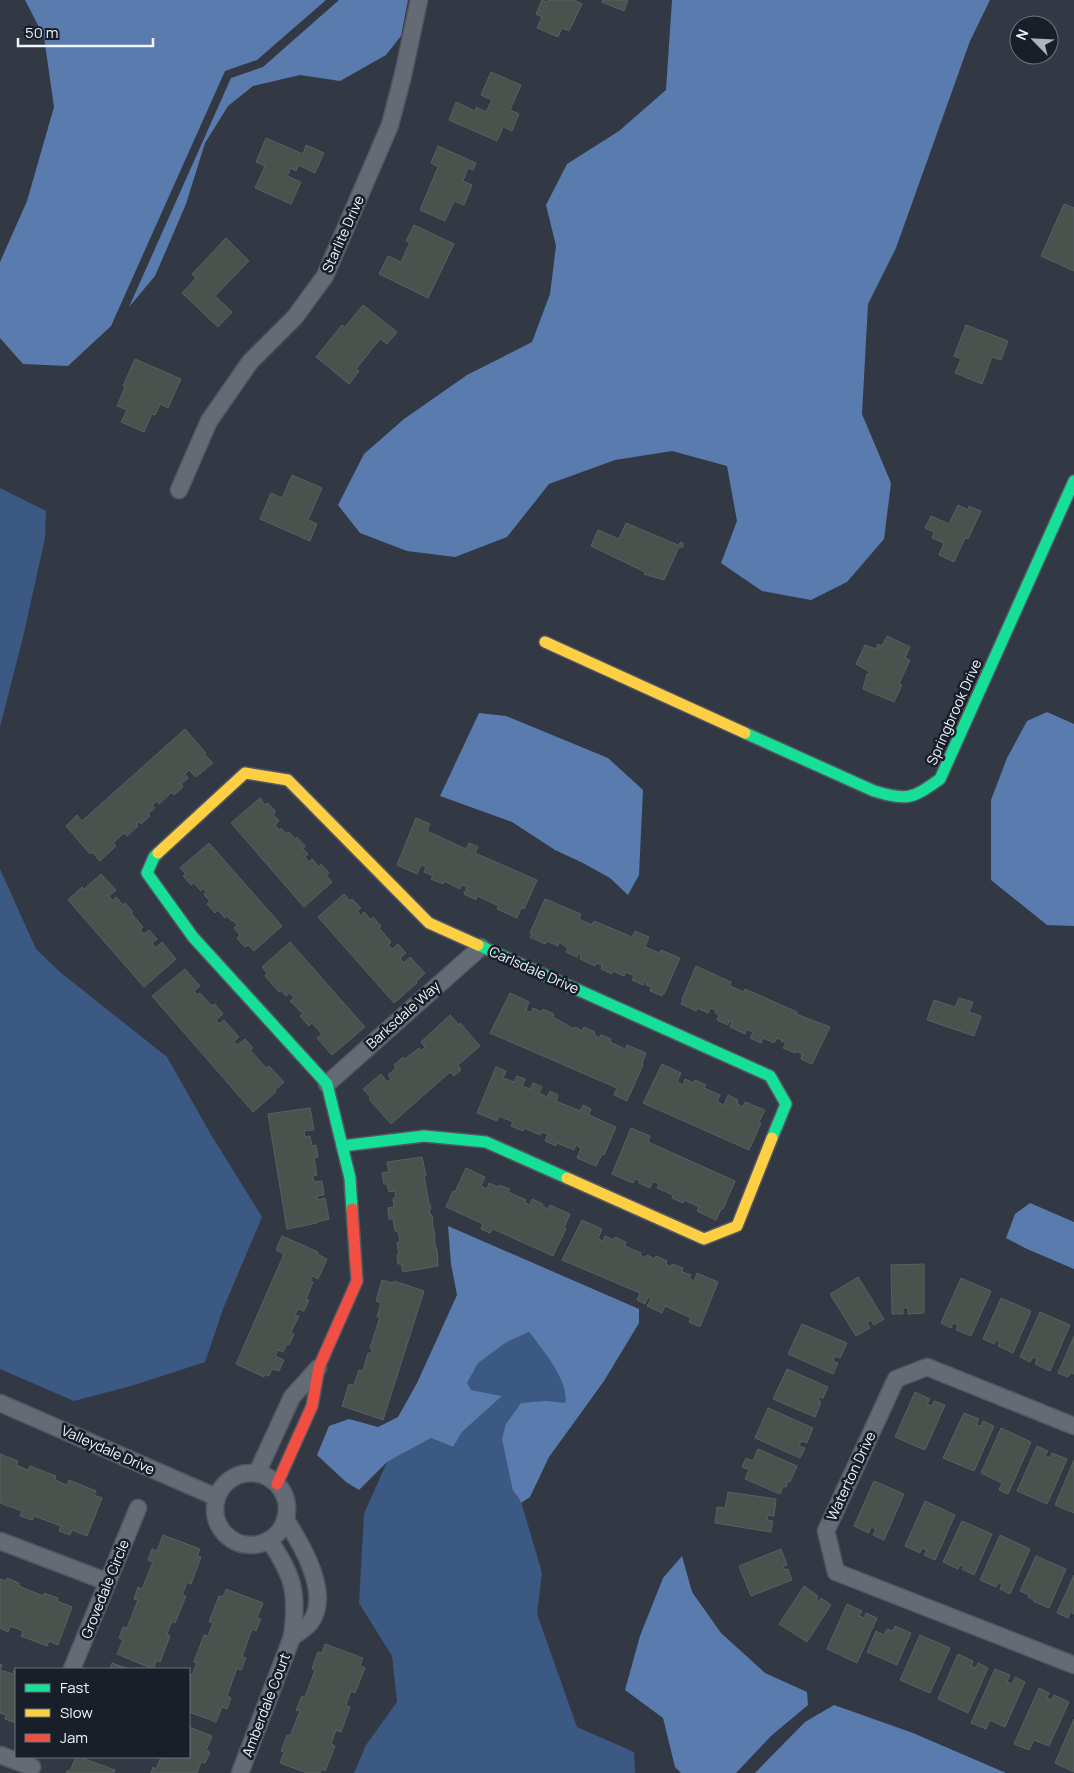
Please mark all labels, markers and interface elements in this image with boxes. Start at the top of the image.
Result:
scale bar [18,15,152,47]
north arrow [1009,15,1059,65]
text: 50 m [25,22,59,43]
text: N [1011,26,1032,43]
street label: Starlite Drive [317,192,368,275]
street label: Springbrook Drive [922,656,985,768]
street label: Carlsdale Drive [486,941,582,998]
street label: Barksdale Way [362,976,444,1053]
street label: Valleydale Drive [59,1420,158,1479]
street label: Waterton Drive [822,1428,879,1523]
street label: Grovedale Circle [76,1536,133,1641]
street label: Amberdale Court [237,1650,294,1759]
legend [15,1668,190,1758]
text: Fast [60,1677,89,1698]
text: Slow [60,1702,93,1723]
text: Jam [60,1727,88,1748]

